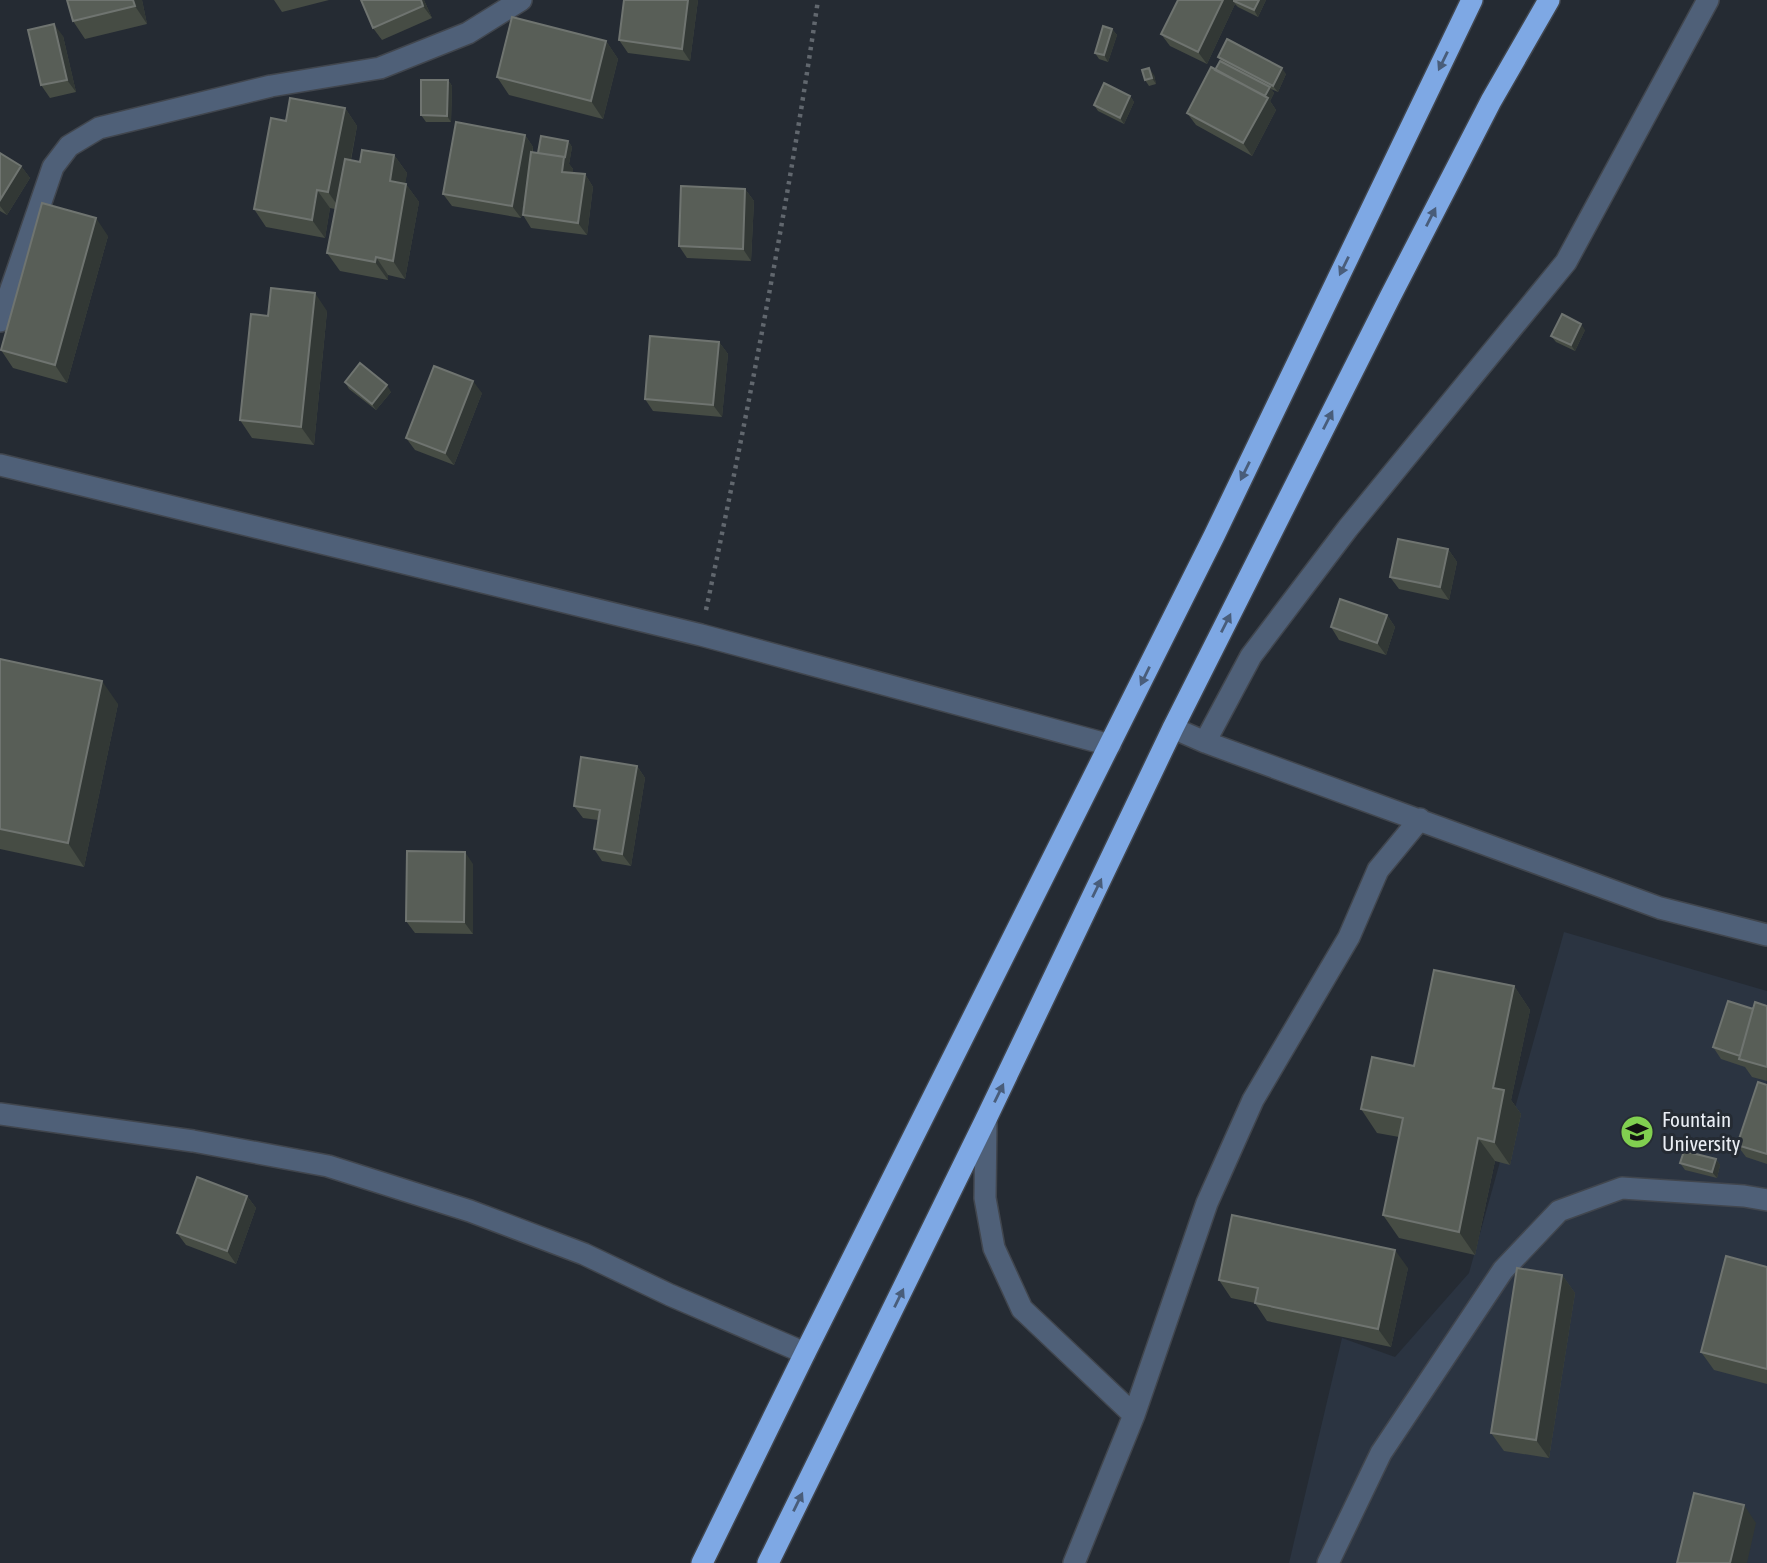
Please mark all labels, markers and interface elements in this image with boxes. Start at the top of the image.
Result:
one-way arrow [1437,51,1448,72]
one-way arrow [1425,207,1437,227]
one-way arrow [1338,256,1349,276]
one-way arrow [1322,410,1333,430]
one-way arrow [1239,461,1251,481]
one-way arrow [1220,613,1231,633]
one-way arrow [1139,666,1150,686]
one-way arrow [1091,878,1103,898]
one-way arrow [993,1083,1004,1103]
place label: Fountain University [1662,1107,1741,1155]
school or university icon: Fountain University [1618,1113,1656,1151]
one-way arrow [893,1288,904,1308]
one-way arrow [793,1492,804,1512]

